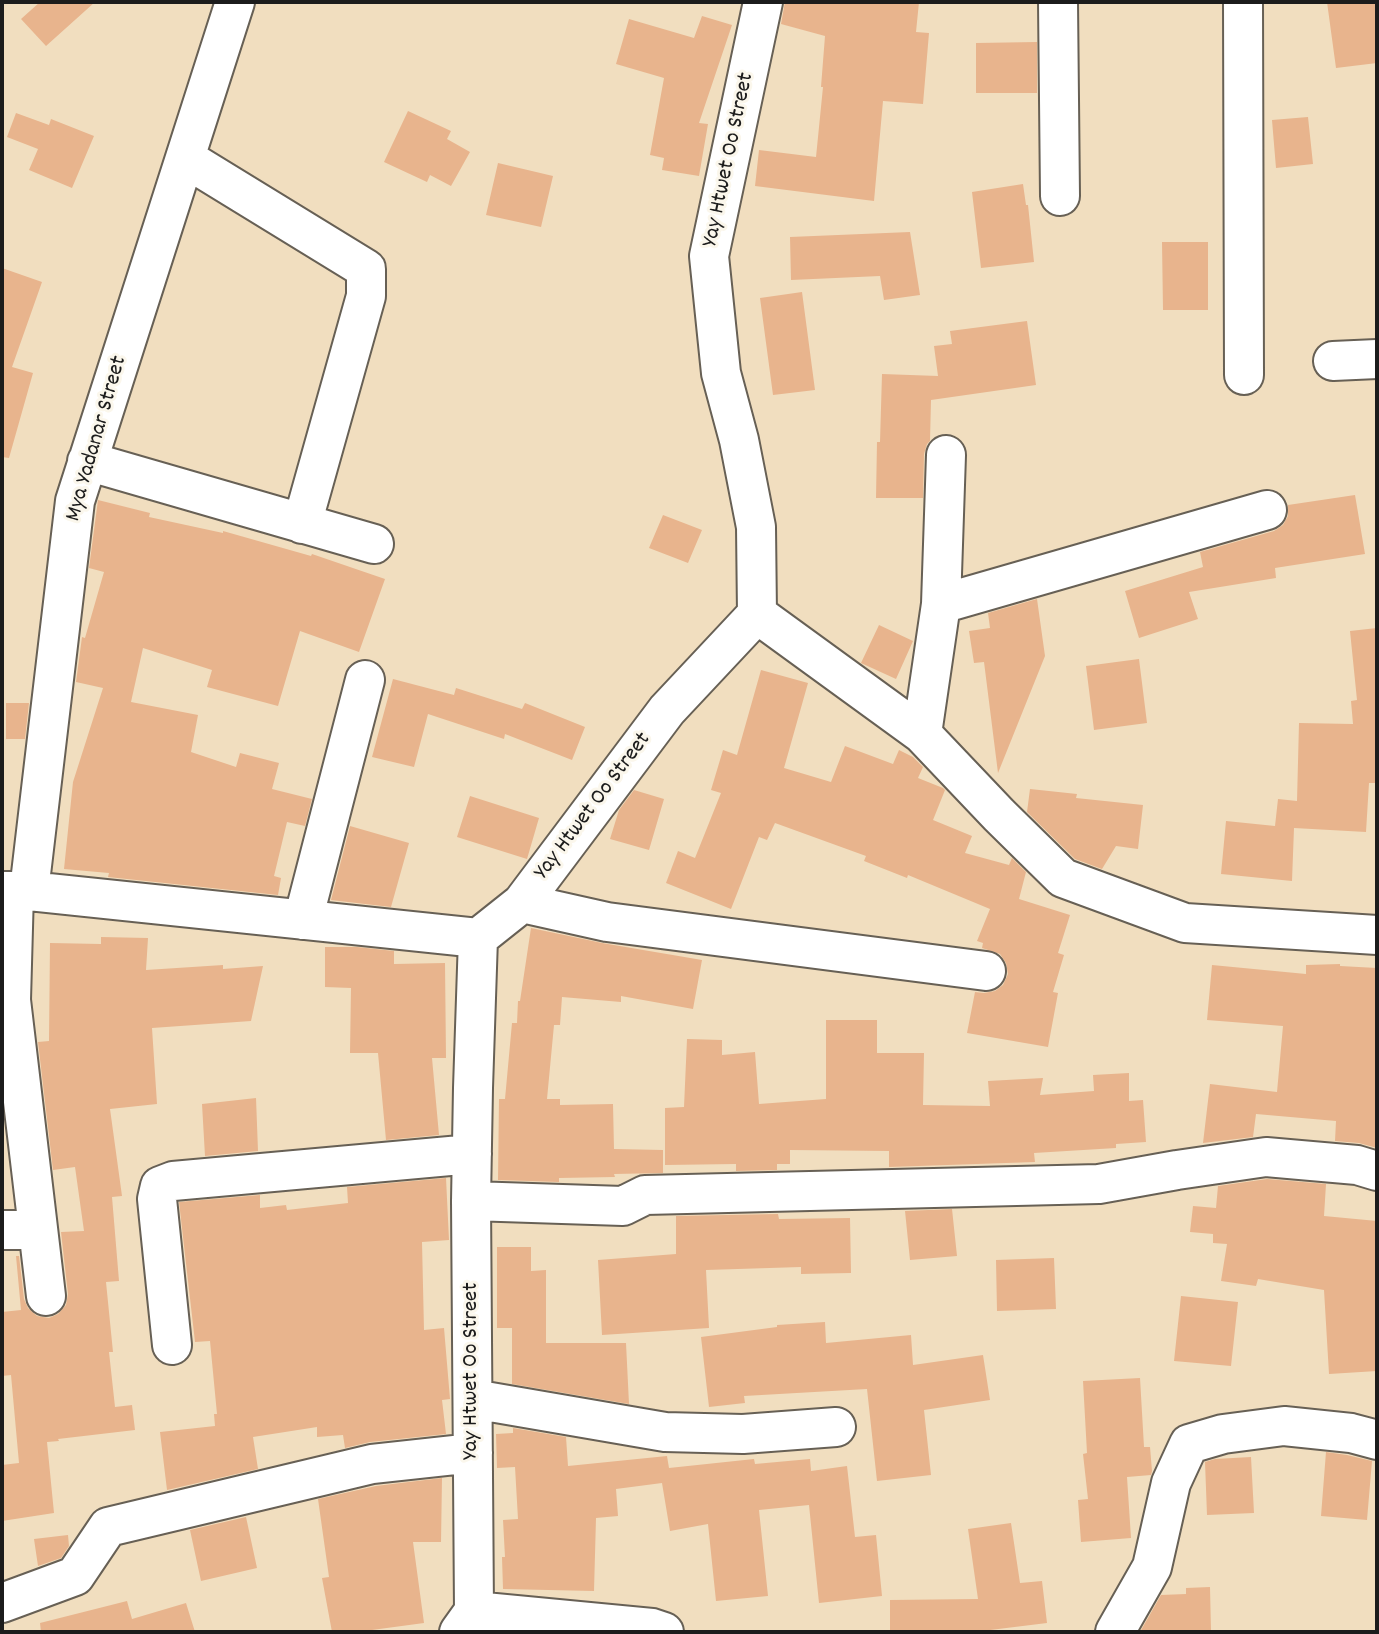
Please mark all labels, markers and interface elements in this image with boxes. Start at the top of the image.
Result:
street label: Yay Htwet Oo Street [698,70,762,250]
street label: Mya Yadanar Street [61,353,135,525]
street label: Yay Htwet Oo Street [530,728,658,886]
street label: Yay Htwet Oo Street [459,1282,487,1460]

